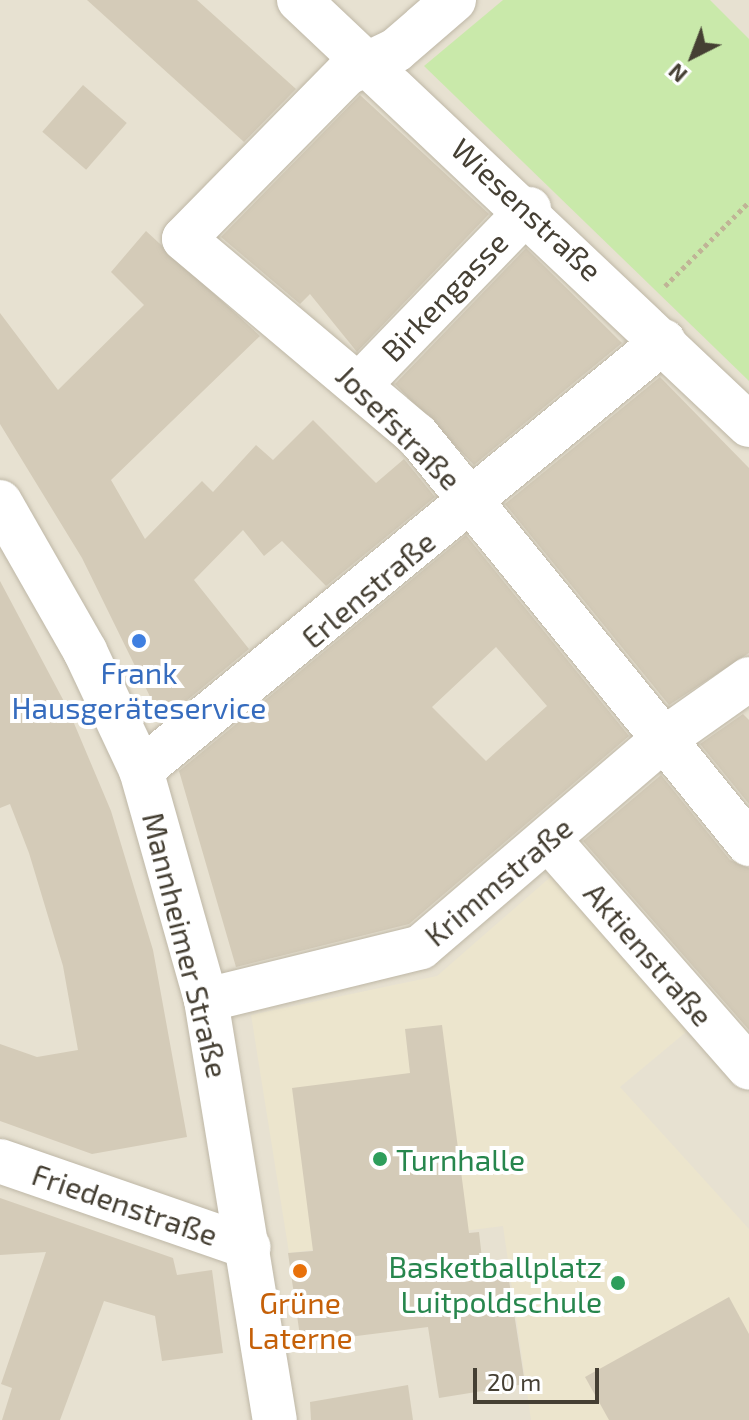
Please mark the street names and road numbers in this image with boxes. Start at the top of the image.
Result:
street label: Wiesenstraße [444,130,610,288]
street label: Birkengasse [373,224,515,368]
street label: Josefstraße [329,357,469,497]
street label: Erlenstraße [294,523,442,655]
street label: Mannheimer Straße [136,808,236,1082]
street label: Krimmstraße [417,809,579,953]
street label: Aktienstraße [577,875,721,1033]
street label: Friedenstraße [28,1155,222,1253]

